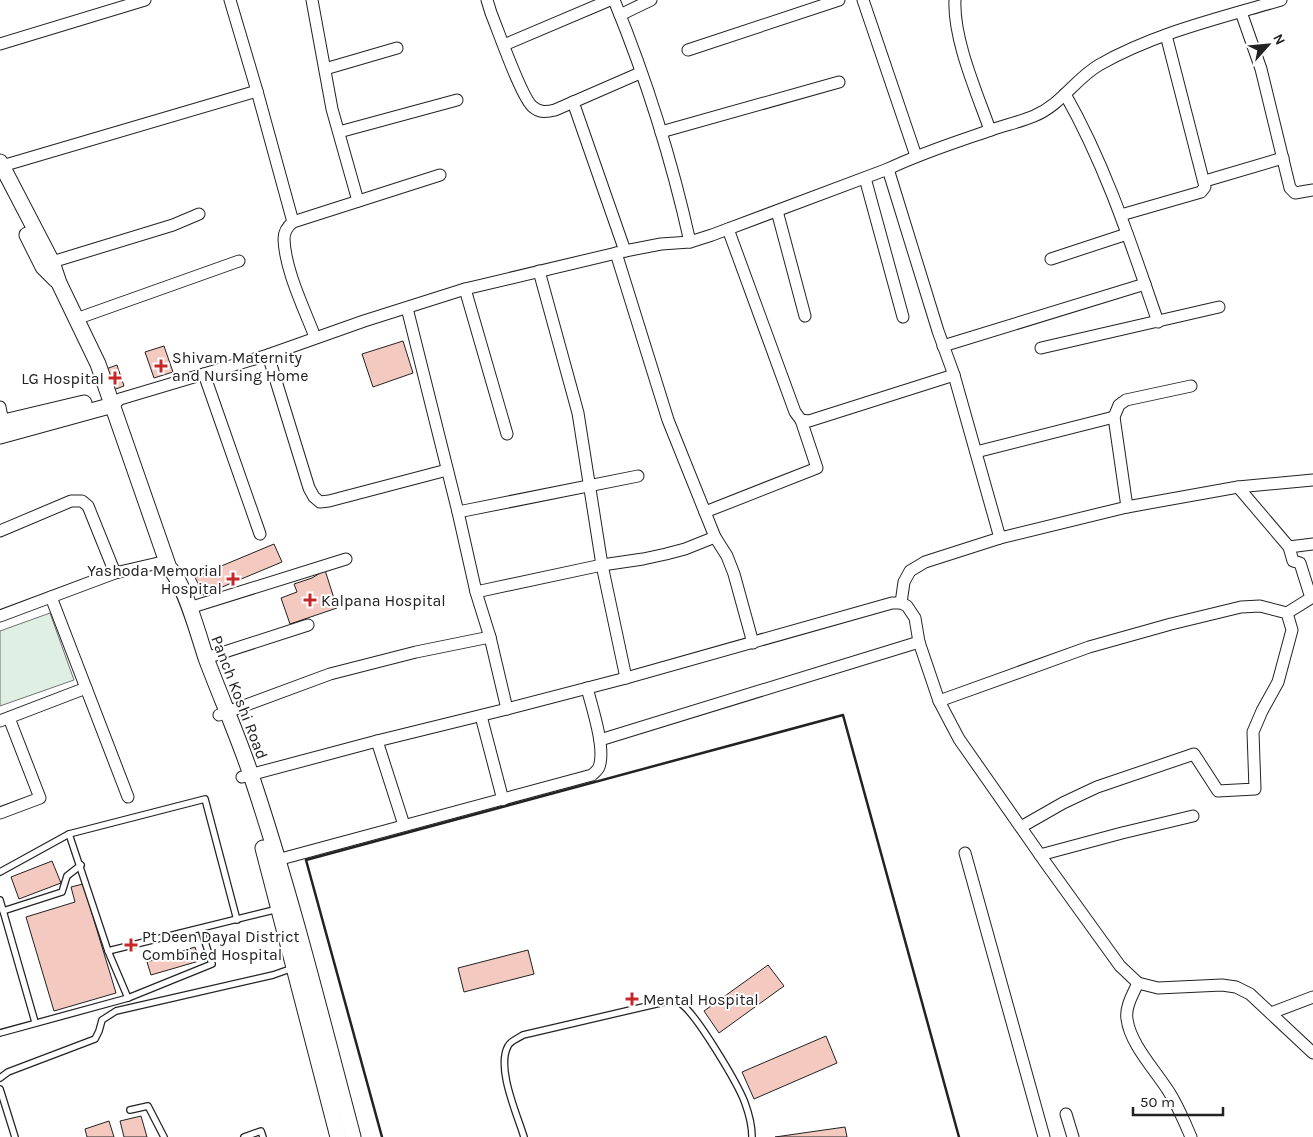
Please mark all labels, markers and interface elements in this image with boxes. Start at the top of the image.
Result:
north arrow [1243,20,1293,70]
text: N [1269,31,1289,48]
place label: Shivam Maternity and Nursing Home [172,348,308,385]
marker: Shivam Maternity and Nursing Home [154,359,168,373]
place label: LG Hospital [21,369,104,388]
marker: LG Hospital [108,371,122,385]
place label: Yashoda Memorial Hospital [87,561,222,598]
marker: Yashoda Memorial Hospital [226,572,240,586]
place label: Kalpana Hospital [321,591,446,610]
marker: Kalpana Hospital [303,593,317,607]
street label: Panch Koshi Road [207,633,272,762]
place label: Pt Deen Dayal District Combined Hospital [142,927,300,964]
marker: Pt Deen Dayal District Combined Hospital [124,938,138,952]
place label: Mental Hospital [643,990,759,1009]
marker: Mental Hospital [625,992,639,1006]
scale bar [1133,1084,1223,1116]
text: 50 m [1140,1093,1175,1111]

